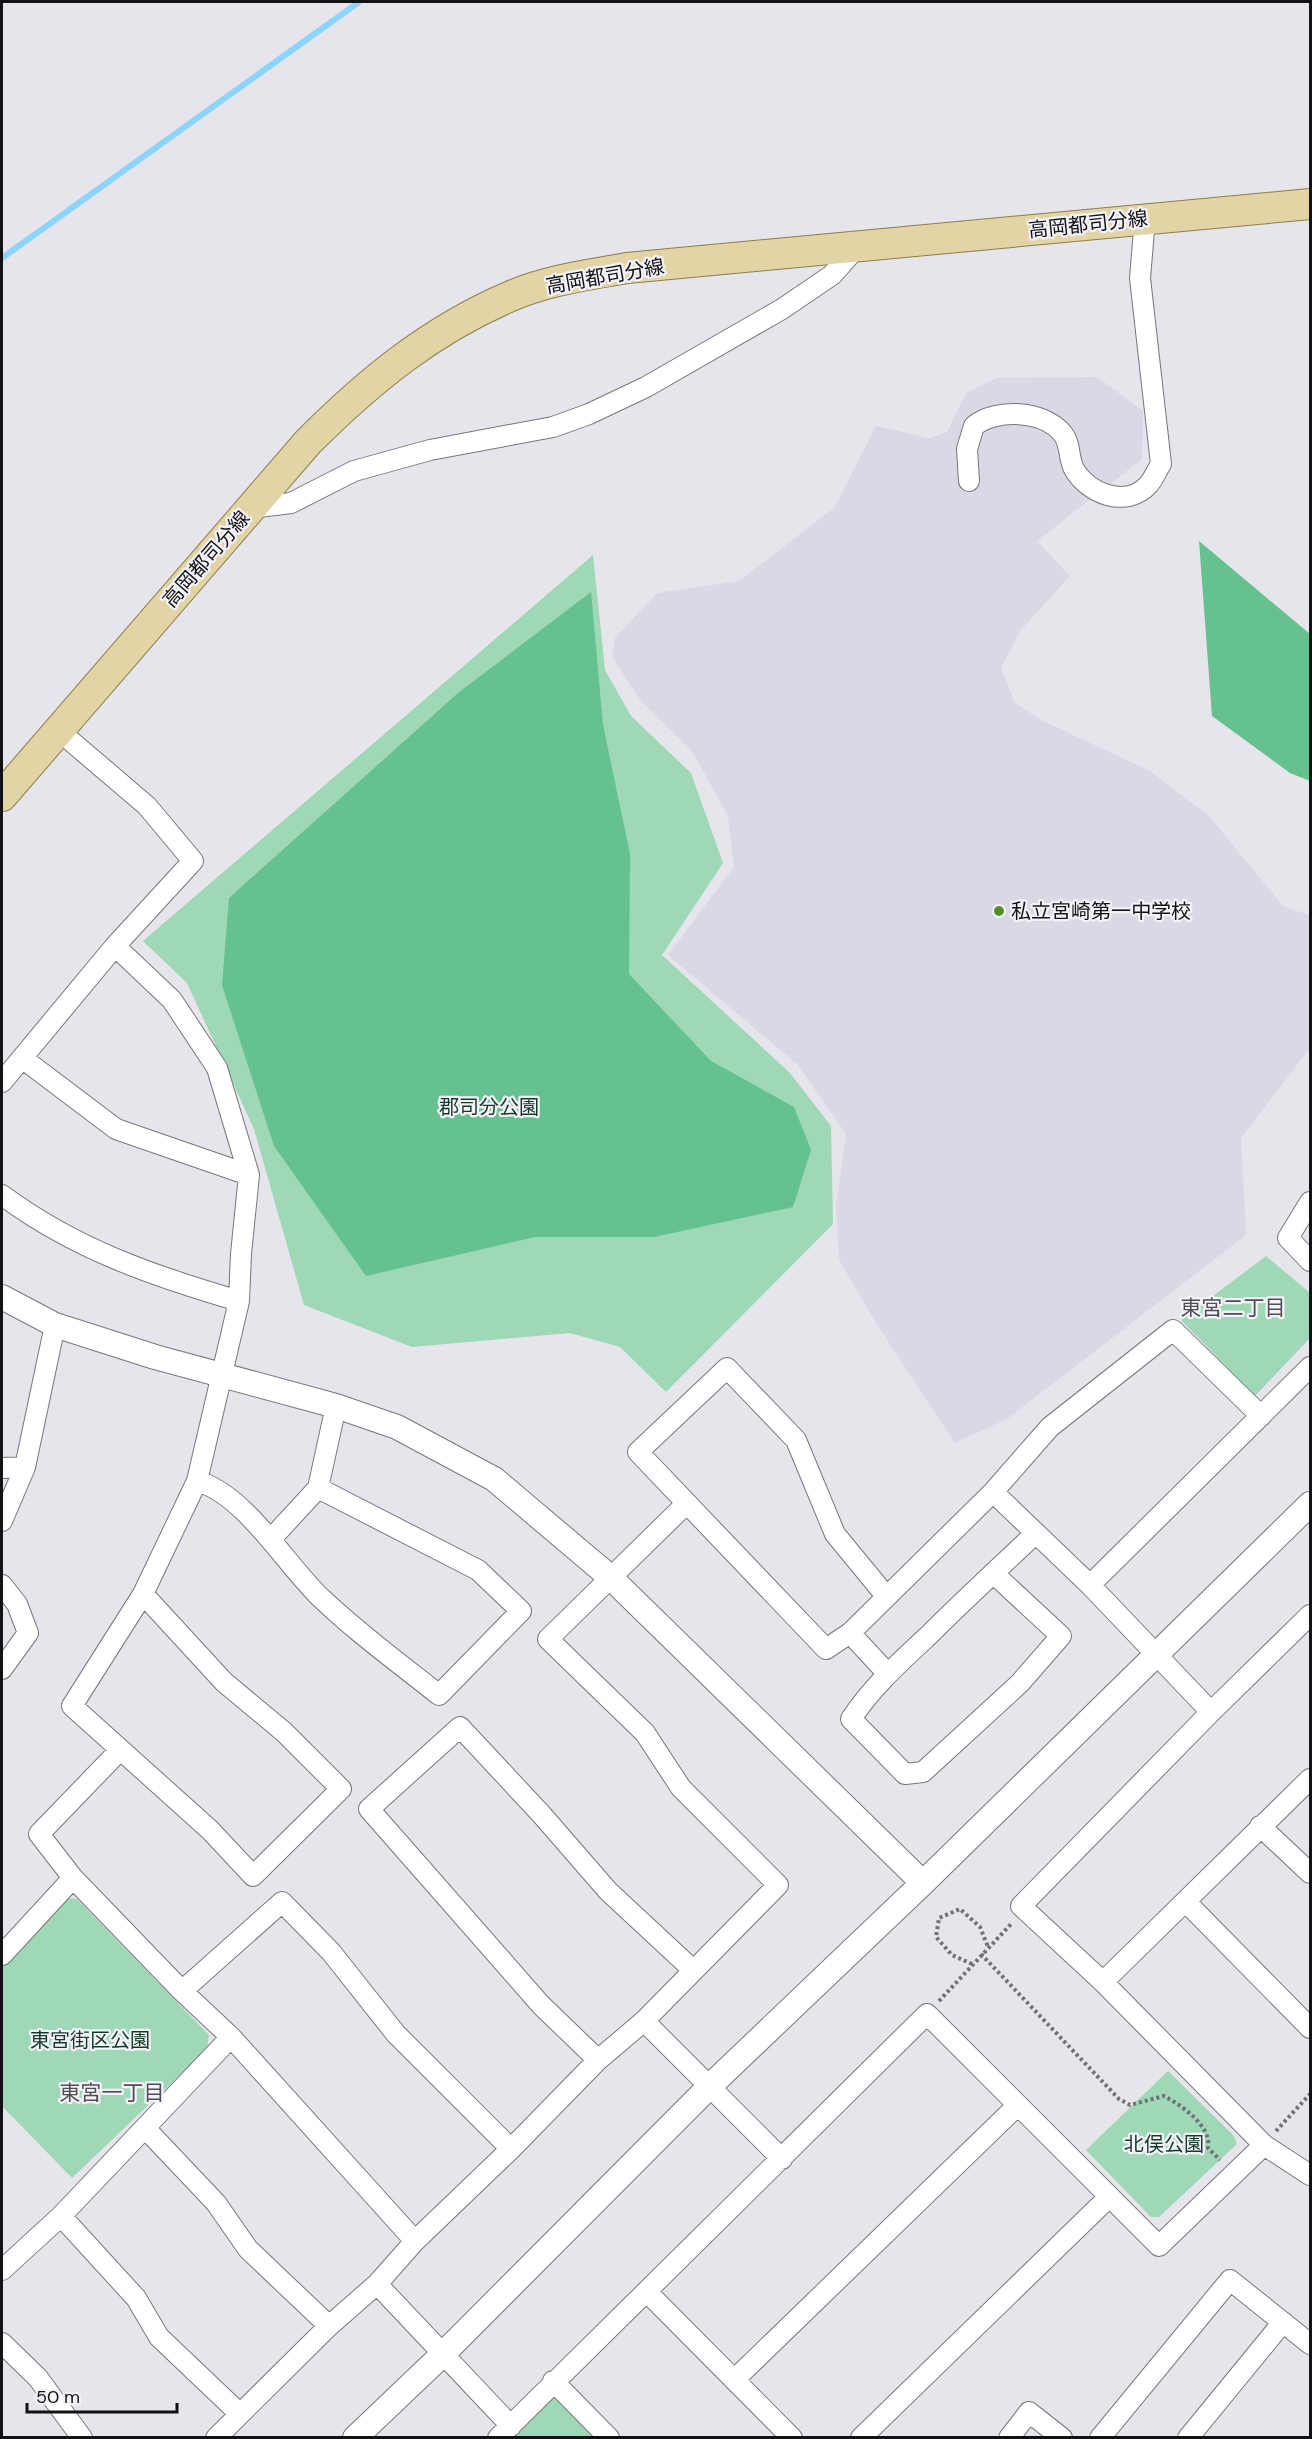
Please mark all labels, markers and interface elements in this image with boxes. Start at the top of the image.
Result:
street label: 高岡都司分線 [1027,205,1149,243]
street label: 高岡都司分線 [544,253,666,299]
street label: 高岡都司分線 [157,505,255,613]
place label: 私立宮崎第一中学校 [1011,898,1191,924]
marker: 私立宮崎第一中学校 [992,904,1006,918]
park label: 郡司分公園 [439,1094,539,1120]
district label: 東宮二丁目 [1181,1294,1286,1322]
park label: 東宮街区公園 [30,2027,150,2053]
district label: 東宮一丁目 [60,2079,165,2107]
park label: 北俣公園 [1124,2131,1204,2157]
scale bar [27,2376,177,2414]
text: 50 m [36,2385,80,2409]

